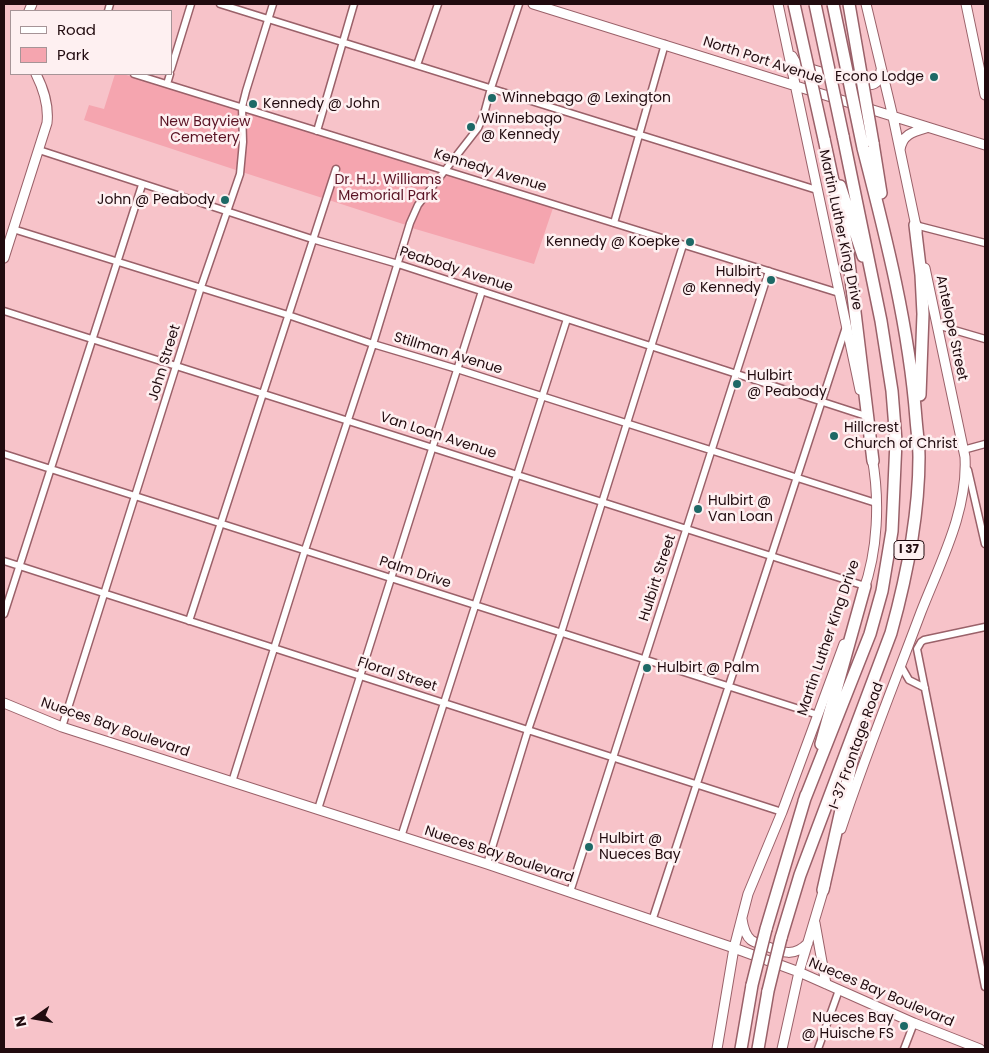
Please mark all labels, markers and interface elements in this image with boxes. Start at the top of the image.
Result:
legend [10,10,172,75]
text: Road [57,19,96,40]
street label: North Port Avenue [701,34,825,88]
text: Park [57,44,89,65]
place label: Econo Lodge [835,69,924,85]
marker: Econo Lodge [928,71,940,83]
place label: Winnebago @ Lexington [502,90,671,106]
marker: Winnebago @ Lexington [486,92,498,104]
place label: Kennedy @ John [263,96,380,112]
marker: Kennedy @ John [247,98,259,110]
place label: Winnebago @ Kennedy [481,111,562,144]
park label: New Bayview Cemetery [159,114,251,146]
marker: Winnebago @ Kennedy [465,121,477,133]
street label: Kennedy Avenue [431,146,549,196]
street label: Martin Luther King Drive [815,148,865,312]
park label: Dr. H.J. Williams Memorial Park [334,172,442,204]
place label: John @ Peabody [97,192,215,208]
marker: John @ Peabody [219,194,231,206]
place label: Kennedy @ Koepke [546,234,680,250]
marker: Kennedy @ Koepke [684,236,696,248]
street label: Peabody Avenue [397,244,515,296]
place label: Hulbirt @ Kennedy [682,264,761,296]
marker: Hulbirt @ Kennedy [765,274,777,286]
street label: Antelope Street [932,274,970,382]
street label: John Street [145,323,185,403]
street label: Stillman Avenue [392,329,504,379]
place label: Hulbirt @ Peabody [747,368,827,401]
marker: Hulbirt @ Peabody [731,378,743,390]
street label: Van Loan Avenue [378,409,498,463]
place label: Hillcrest Church of Christ [844,420,957,452]
marker: Hillcrest Church of Christ [828,430,840,442]
place label: Hulbirt @ Van Loan [708,493,773,526]
marker: Hulbirt @ Van Loan [692,503,704,515]
street label: Hulbirt Street [636,533,680,623]
road number: I 37 [894,540,924,560]
street label: Palm Drive [377,554,453,592]
street label: Martin Luther King Drive [794,558,864,718]
street label: Floral Street [355,654,439,696]
place label: Hulbirt @ Palm [657,660,759,676]
marker: Hulbirt @ Palm [641,662,653,674]
street label: I-37 Frontage Road [826,680,888,812]
street label: Nueces Bay Boulevard [39,695,191,761]
street label: Nueces Bay Boulevard [422,823,576,887]
place label: Hulbirt @ Nueces Bay [599,831,681,864]
marker: Hulbirt @ Nueces Bay [583,841,595,853]
street label: Nueces Bay Boulevard [806,955,956,1031]
north arrow [10,993,60,1043]
place label: Nueces Bay @ Huische FS [802,1010,894,1042]
text: N [9,1014,31,1029]
marker: Nueces Bay @ Huische FS [898,1020,910,1032]

